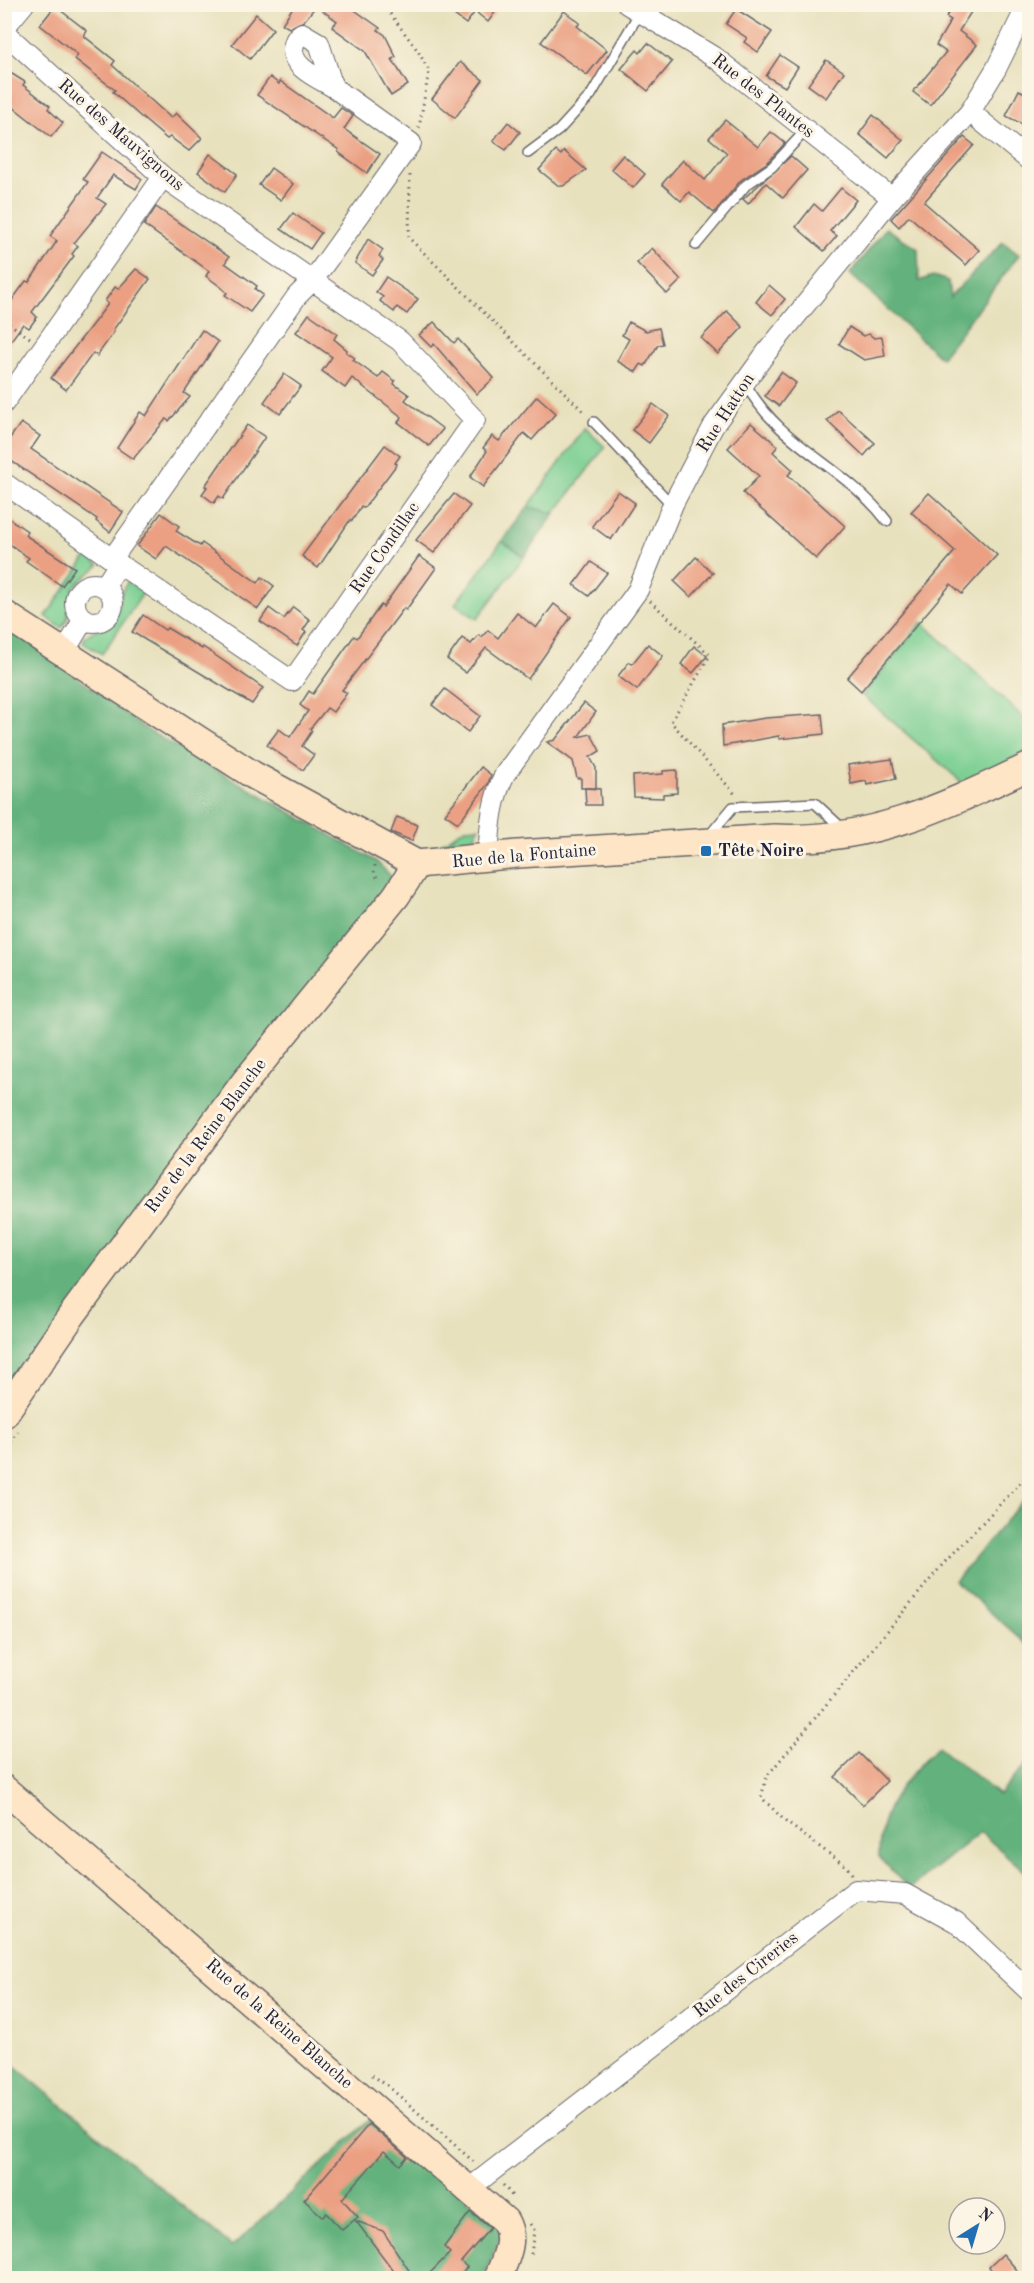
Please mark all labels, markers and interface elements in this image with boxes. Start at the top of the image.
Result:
street label: Rue des Plantes [708,51,818,142]
street label: Rue des Mauvignons [55,76,188,194]
street label: Rue Hatton [694,370,758,456]
street label: Rue Condillac [347,499,423,597]
street label: Rue de la Fontaine [451,841,597,871]
place label: Tête Noire [718,842,804,860]
marker: Tête Noire [699,844,713,858]
street label: Rue de la Reine Blanche [142,1055,270,1217]
street label: Rue des Cireries [690,1929,802,2021]
street label: Rue de la Reine Blanche [202,1955,356,2093]
north arrow [947,2196,1007,2256]
text: N [975,2206,995,2226]

